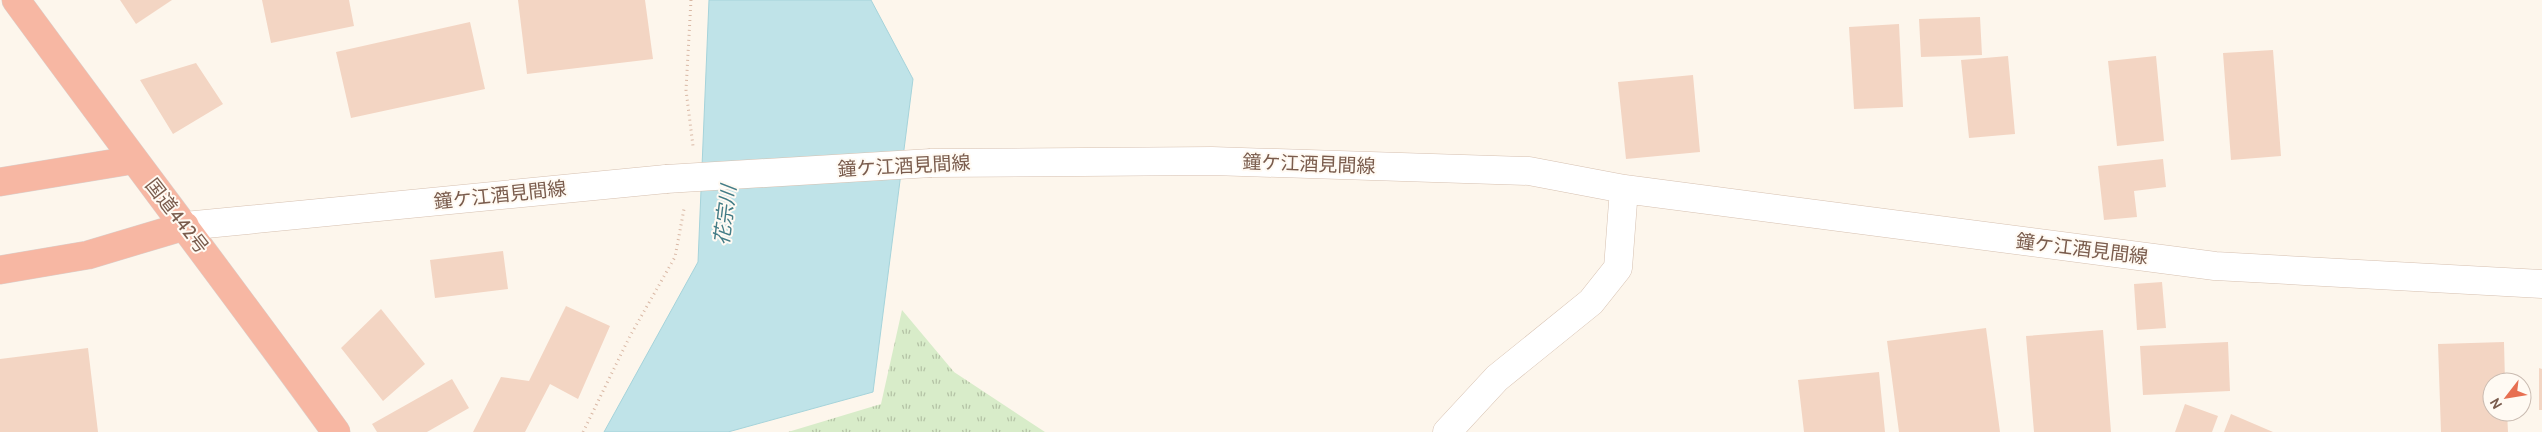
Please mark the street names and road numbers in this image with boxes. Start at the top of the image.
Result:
street label: 鐘ケ江酒見間線 [1242,150,1376,178]
street label: 鐘ケ江酒見間線 [837,151,971,181]
street label: 国道442号 [141,174,213,258]
street label: 鐘ケ江酒見間線 [433,177,567,213]
street label: 鐘ケ江酒見間線 [2015,229,2149,269]

